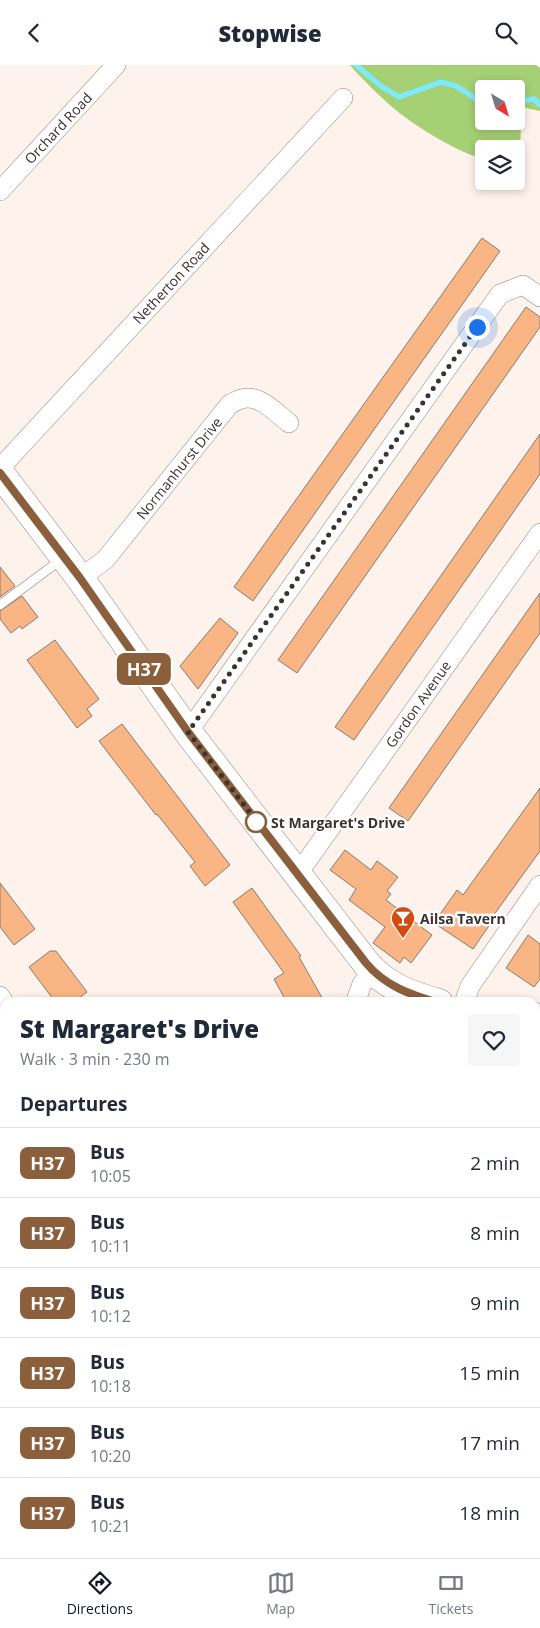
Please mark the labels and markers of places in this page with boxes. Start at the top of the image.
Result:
marker: St Margaret's Drive [245,811,267,833]
place label: St Margaret's Drive [271,813,405,832]
bar icon: Ailsa Tavern [390,905,416,939]
place label: Ailsa Tavern [420,909,506,928]

